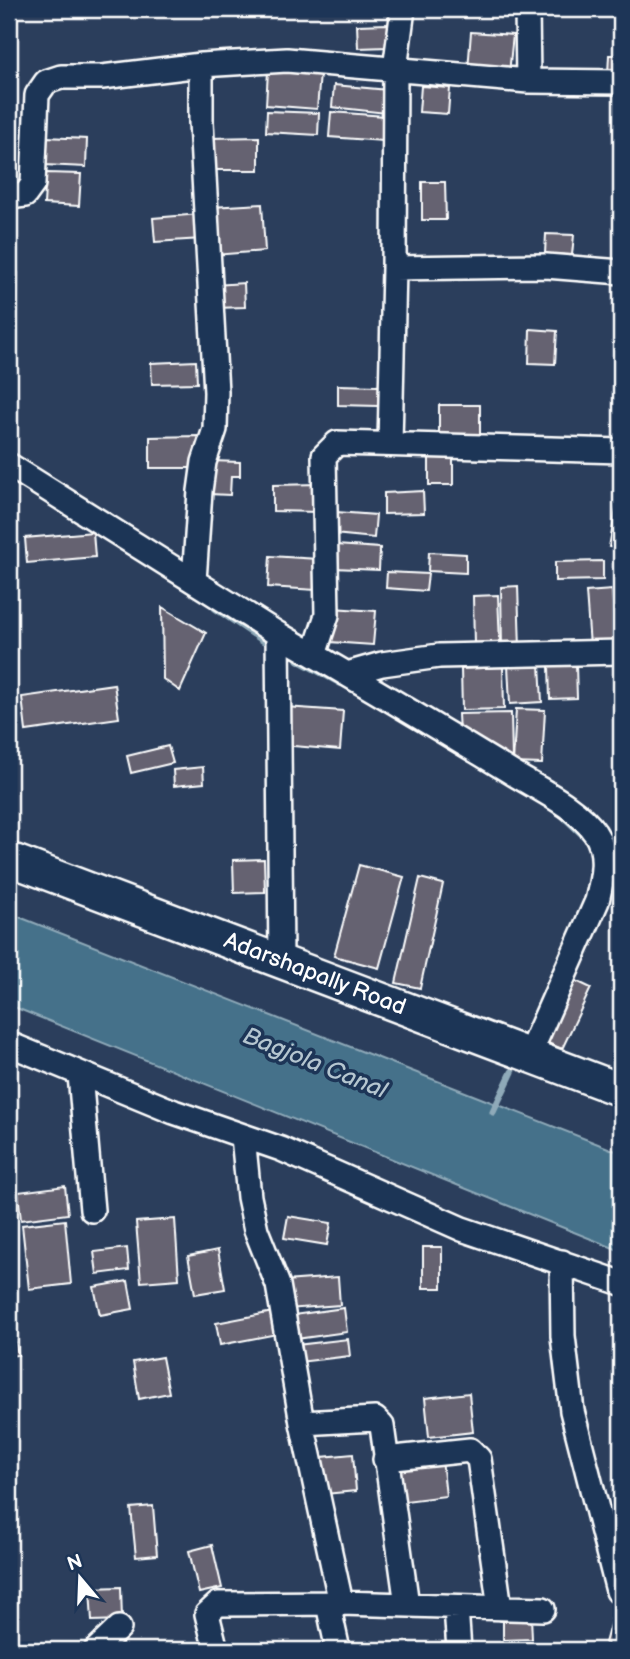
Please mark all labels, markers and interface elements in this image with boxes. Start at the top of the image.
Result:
street label: Adarshapally Road [220,926,410,1022]
water label: Bagjola Canal [239,1021,392,1106]
north arrow [46,1544,116,1614]
text: N [64,1550,85,1577]

